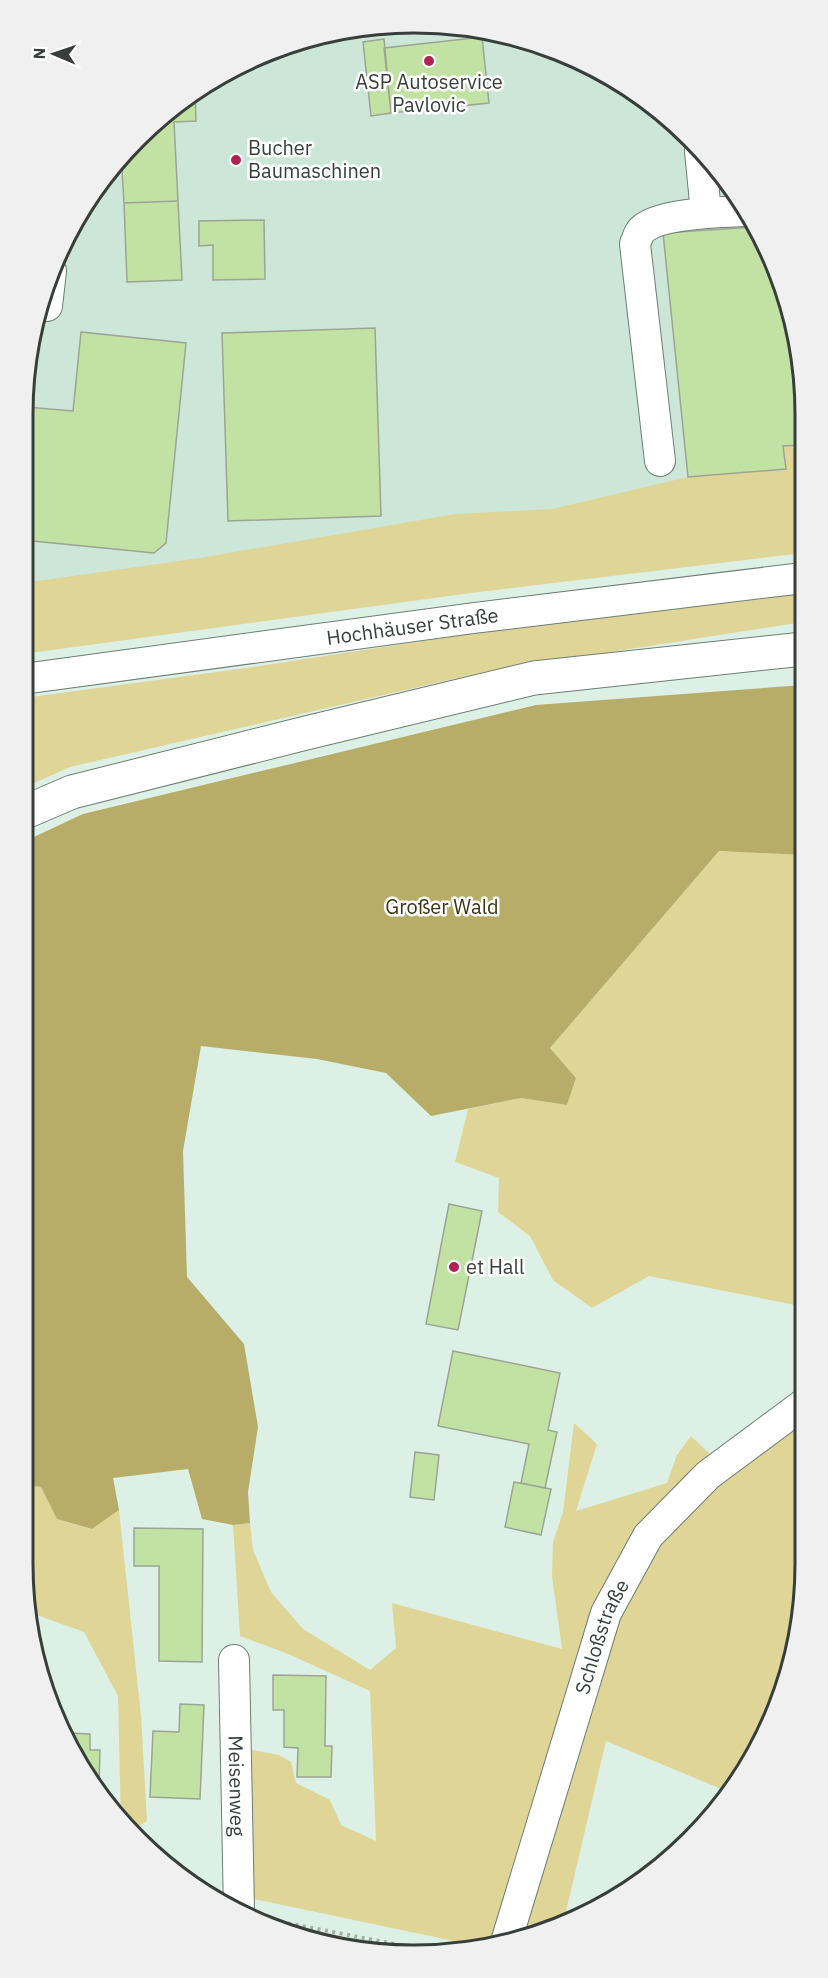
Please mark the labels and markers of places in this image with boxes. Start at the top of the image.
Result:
marker: ASP Autoservice Pavlovic [422,54,436,68]
place label: ASP Autoservice Pavlovic [355,68,503,118]
place label: Bucher Baumaschinen [248,134,381,184]
marker: Bucher Baumaschinen [229,153,243,167]
place label: et Hall [466,1253,524,1280]
marker: et Hall [447,1260,461,1274]

